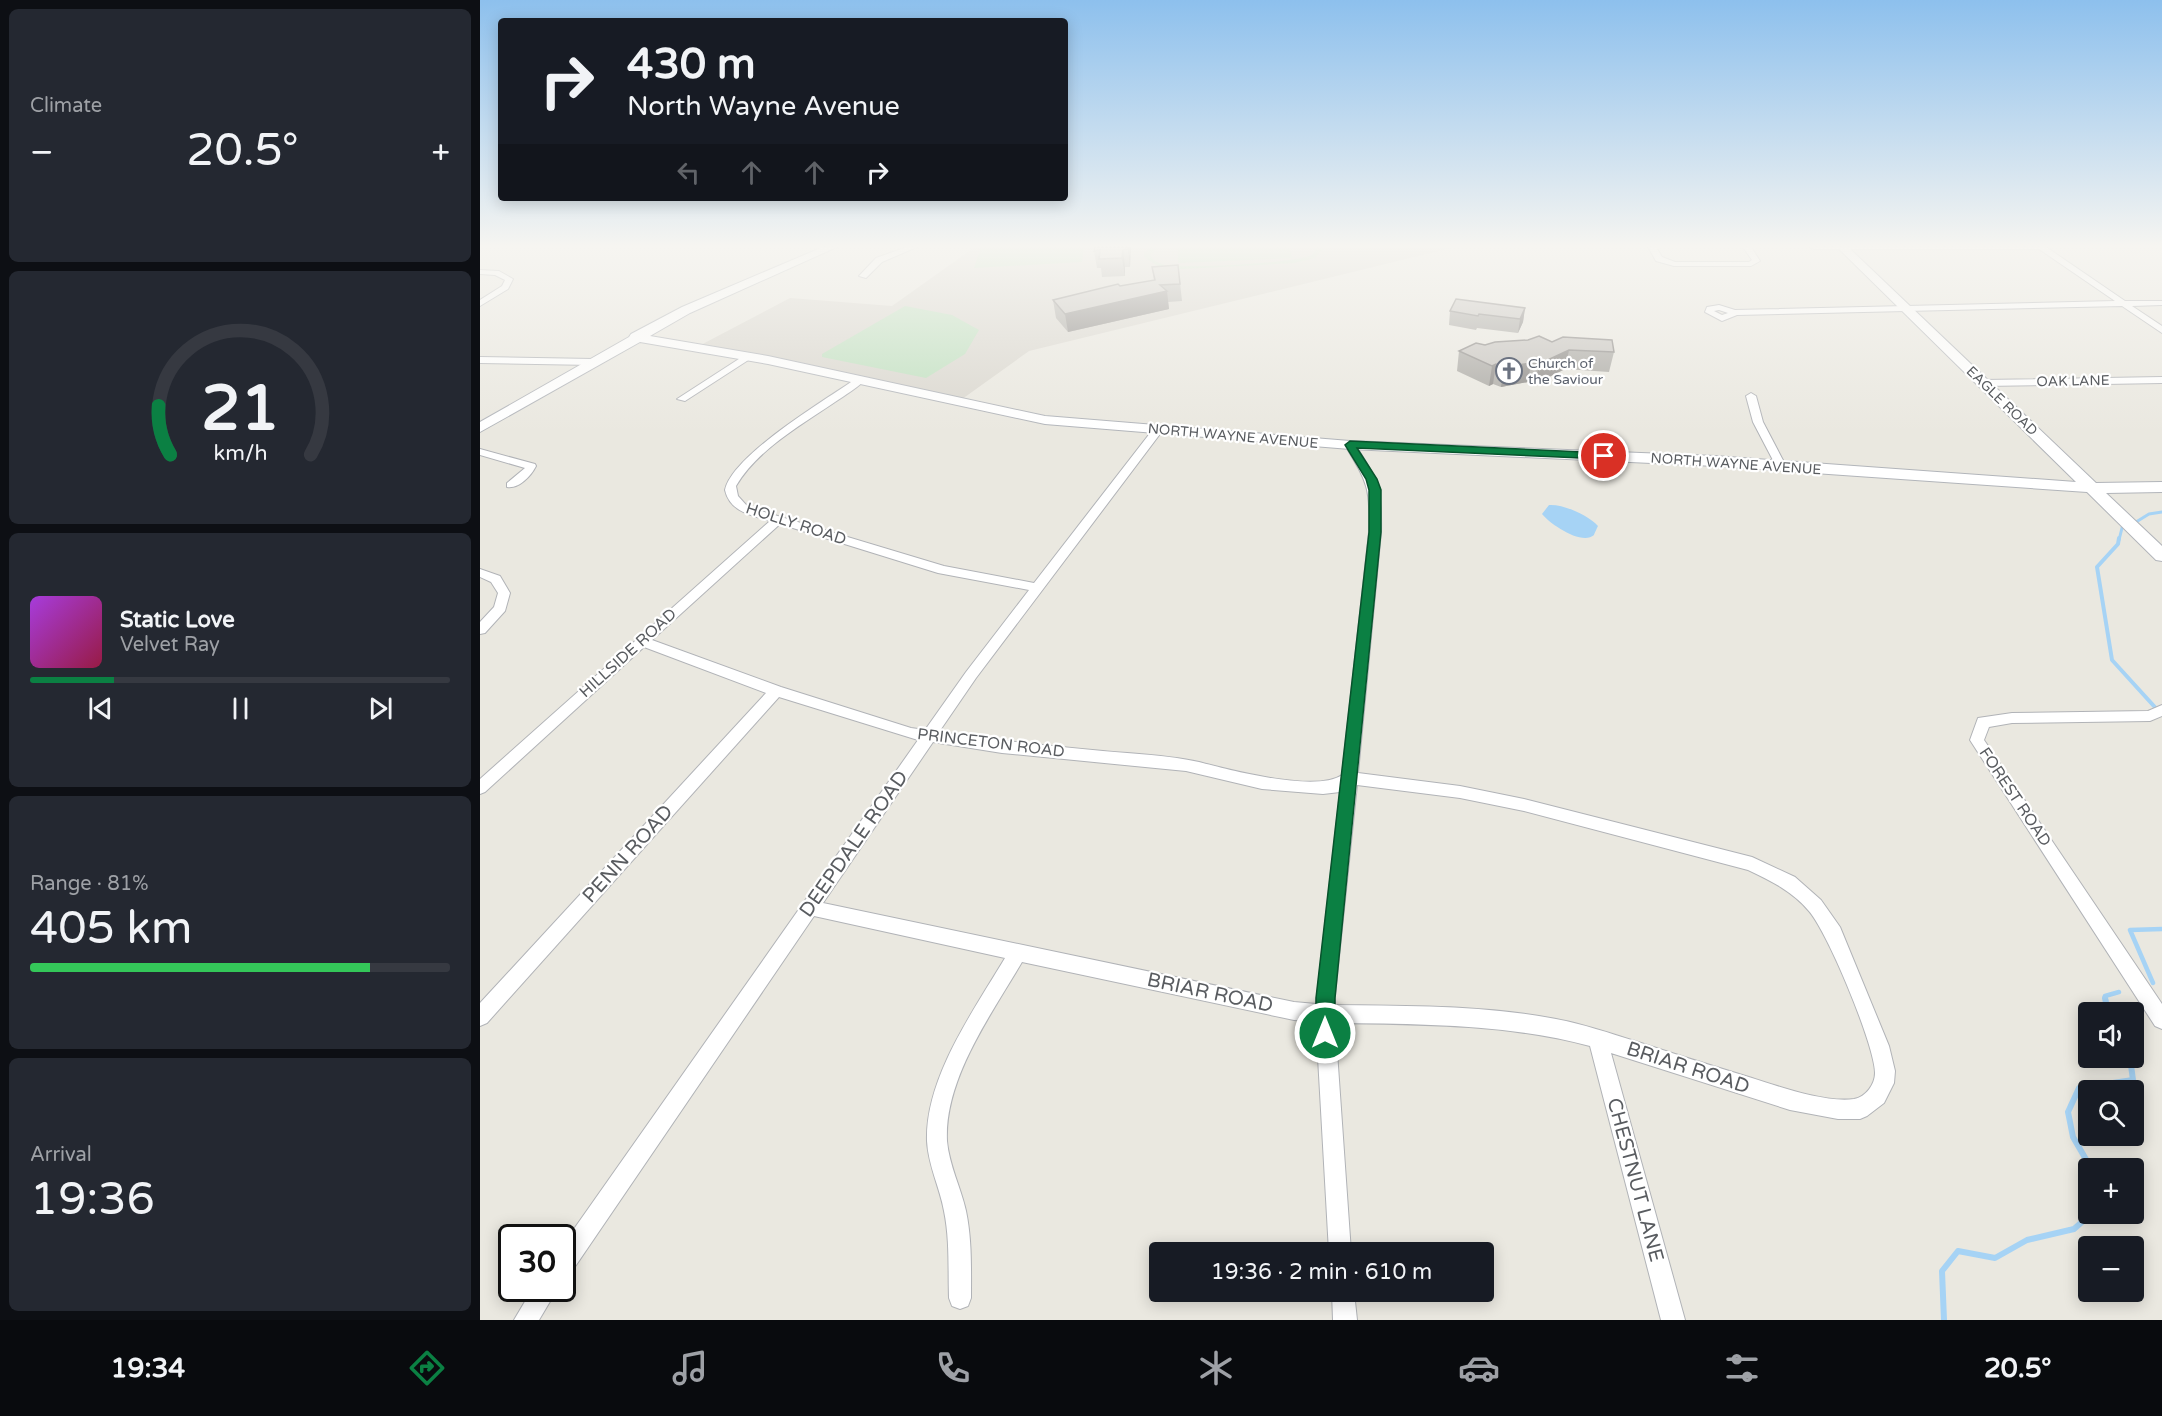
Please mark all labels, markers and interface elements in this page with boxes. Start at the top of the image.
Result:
text: 430 m [627,39,756,90]
icon: right [528,42,606,120]
text: North Wayne Avenue [627,90,900,123]
text: Climate [30,94,102,118]
text: 20.5° [186,124,299,178]
text: − [30,133,54,172]
text: + [431,133,450,172]
icon: left [672,156,705,189]
icon: ahead [735,156,768,189]
icon: ahead [798,156,831,189]
icon: right [861,156,894,189]
place label: Church of the Saviour [1528,355,1604,388]
church icon: Church of the Saviour [1494,356,1524,386]
street label: EAGLE ROAD [1963,363,2041,439]
text: 21 [201,372,279,447]
street label: OAK LANE [2036,372,2110,390]
street label: NORTH WAYNE AVENUE [1147,420,1319,452]
pin [1578,430,1629,481]
icon: arrive [1587,439,1620,472]
text: km/h [213,440,267,466]
street label: NORTH WAYNE AVENUE [1650,450,1822,478]
street label: HOLLY ROAD [743,498,849,550]
street label: HILLSIDE ROAD [575,604,681,702]
text: Static Love [120,607,235,633]
text: Velvet Ray [120,633,220,657]
icon: previous [84,692,117,725]
icon: pause [224,692,257,725]
icon: next [364,692,397,725]
street label: PRINCETON ROAD [916,724,1066,762]
street label: FOREST ROAD [1974,744,2056,850]
street label: DEEPDALE ROAD [794,766,914,922]
street label: PENN ROAD [578,800,678,908]
text: Range · 81% [30,872,149,896]
text: 405 km [30,902,192,956]
street label: BRIAR ROAD [1145,968,1275,1018]
position arrow [1293,1001,1357,1065]
map controls [2078,1002,2144,1302]
button: sound [2078,1002,2144,1068]
street label: BRIAR ROAD [1623,1037,1753,1099]
button: search [2078,1080,2144,1146]
street label: CHESTNUT LANE [1602,1095,1668,1265]
text: Arrival [30,1143,92,1167]
button: + [2078,1158,2144,1224]
text: 19:36 [30,1173,155,1227]
speed limit sign: 30 [498,1224,576,1302]
button: − [2078,1236,2144,1302]
text: 19:36 · 2 min · 610 m [1211,1259,1432,1285]
icon: directions [406,1347,448,1389]
icon: music [669,1347,711,1389]
icon: phone [932,1347,974,1389]
icon: climate [1195,1347,1237,1389]
icon: car [1458,1347,1500,1389]
icon: filters [1721,1347,1763,1389]
text: 19:34 [110,1352,185,1385]
text: 20.5° [1984,1352,2051,1385]

